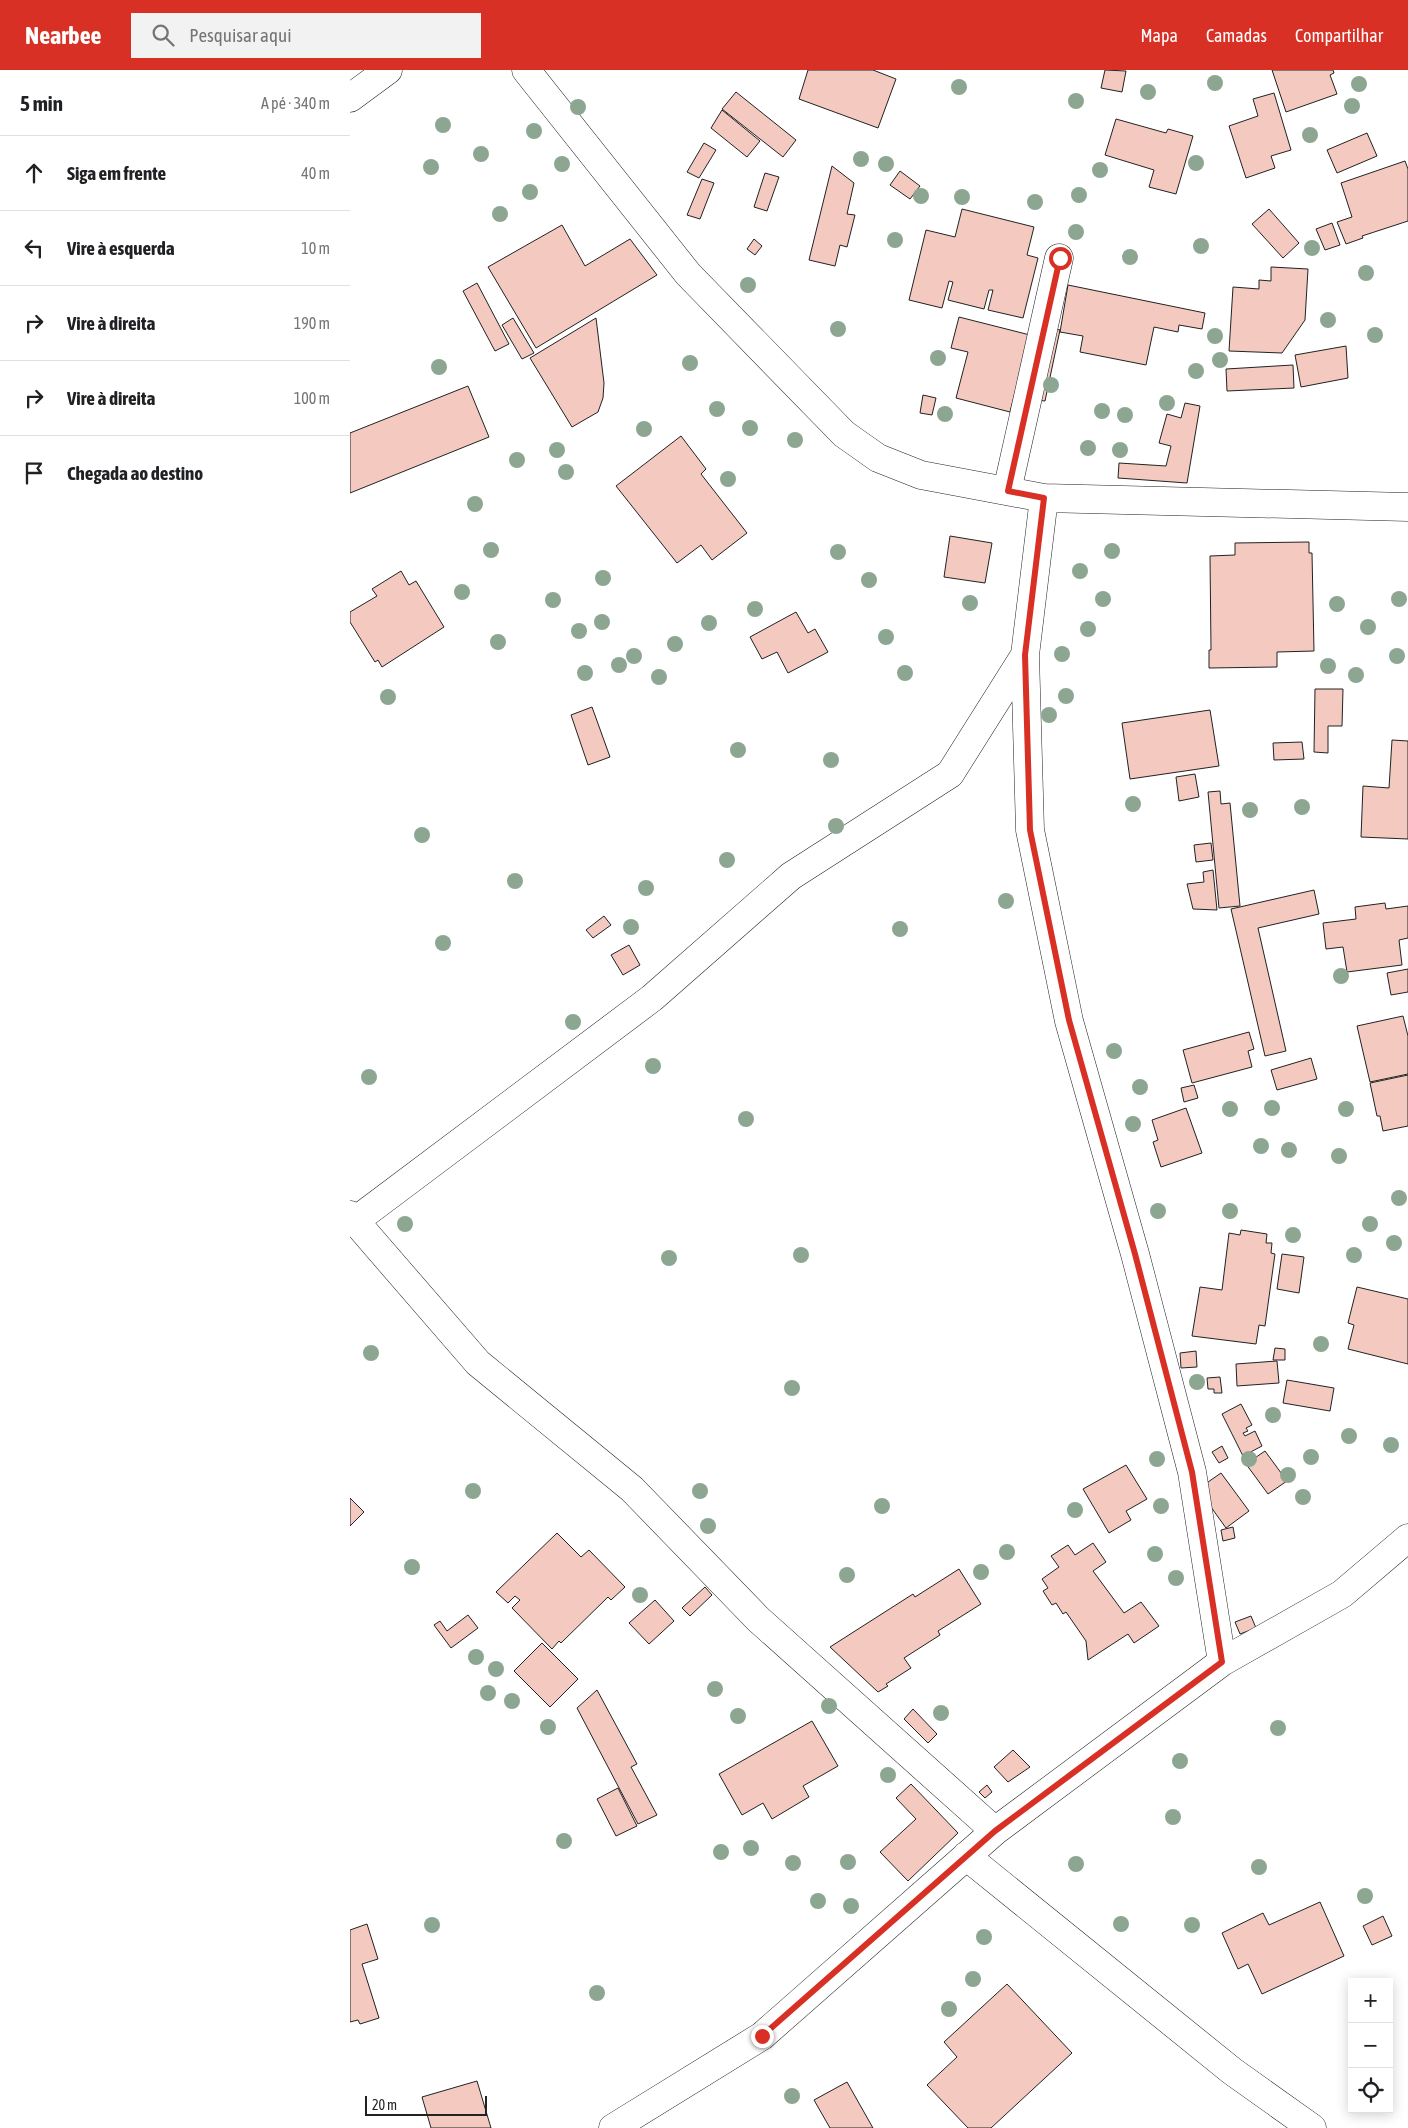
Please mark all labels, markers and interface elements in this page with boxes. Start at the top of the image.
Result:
search box [131,13,481,58]
icon: search [149,21,177,49]
text: Nearbee [25,22,101,49]
text: Pesquisar aqui [189,24,292,46]
text: Mapa [1141,25,1178,46]
text: Camadas [1206,25,1267,46]
text: Compartilhar [1295,25,1383,46]
text: 5 min [20,91,63,115]
text: A pé · 340 m [261,94,330,112]
icon: ahead [20,159,48,187]
text: Siga em frente [67,162,166,184]
text: 40 m [301,164,330,182]
icon: left [20,234,48,262]
text: Vire à esquerda [67,237,175,259]
text: 10 m [301,239,330,257]
route start [1049,247,1072,270]
icon: right [20,309,48,337]
text: Vire à direita [67,312,155,334]
text: 190 m [294,314,330,332]
icon: right [20,384,48,412]
text: Vire à direita [67,387,155,409]
text: 100 m [294,389,330,407]
icon: arrive [20,459,48,487]
text: Chegada ao destino [67,462,203,484]
map controls [1348,1978,1393,2113]
button: + [1348,1978,1393,2023]
button: − [1348,2023,1393,2068]
route end [751,2025,774,2048]
button: locate [1348,2068,1393,2113]
scale bar [365,2093,488,2116]
text: 20 m [372,2097,397,2113]

